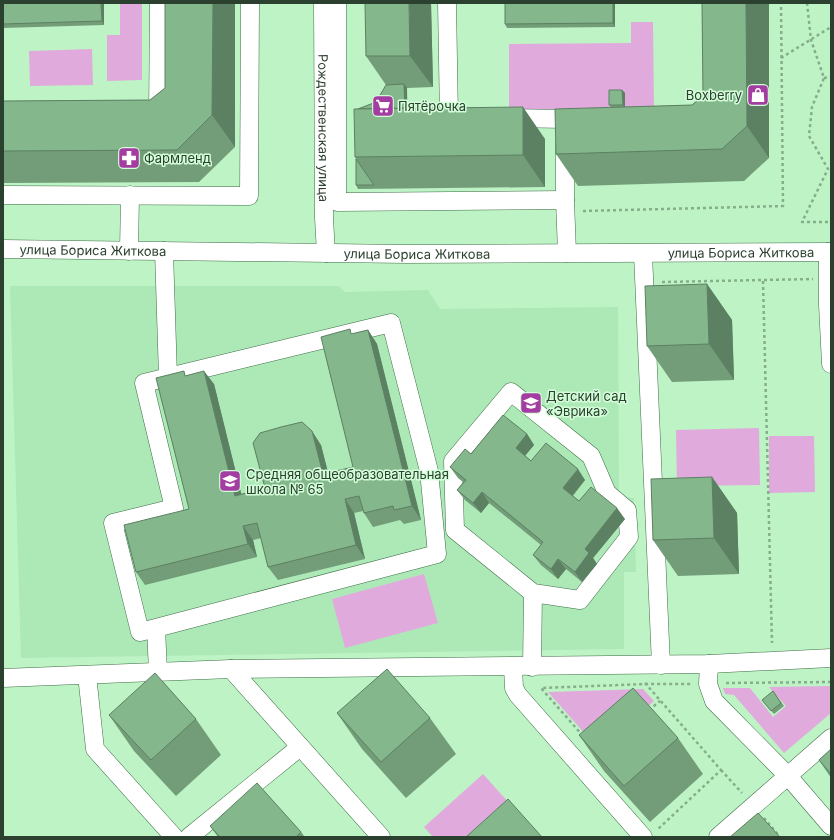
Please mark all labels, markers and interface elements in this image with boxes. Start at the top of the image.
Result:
street label: Рождественская улица [315,54,332,202]
shop icon: Boxberry [745,82,771,108]
place label: Boxberry [686,87,742,103]
supermarket icon: Пятёрочка [370,93,396,119]
place label: Пятёрочка [398,98,466,114]
pharmacy icon: Фармленд [116,145,142,171]
place label: Фармленд [144,150,211,166]
street label: улица Бориса Житкова [20,241,166,259]
street label: улица Бориса Житкова [668,244,814,261]
street label: улица Бориса Житкова [344,245,490,262]
place label: Детский сад «Эврика» [546,388,627,419]
school or university icon: Детский сад «Эврика» [518,390,544,416]
place label: Средняя общеобразовательная школа № 65 [246,466,449,497]
school or university icon: Средняя общеобразовательная школа № 65 [217,468,243,494]

